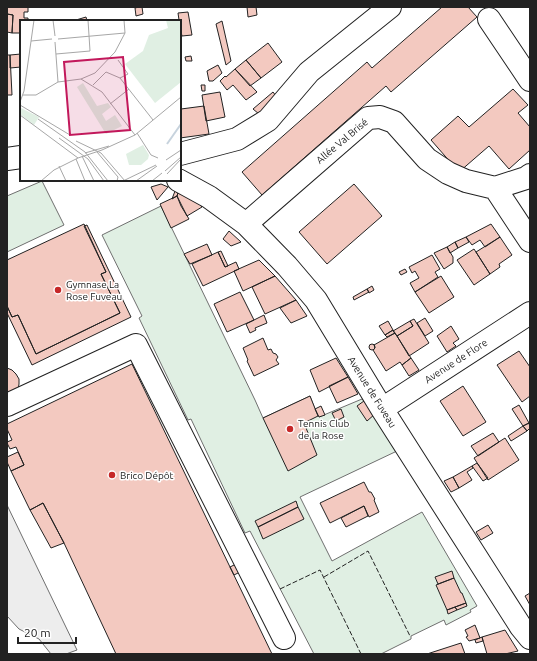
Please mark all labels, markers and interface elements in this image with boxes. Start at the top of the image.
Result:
inset map [20,20,181,181]
street label: Allée Val Brisé [314,116,370,166]
place label: Gymnase La Rose Fuveau [66,279,122,302]
marker: Gymnase La Rose Fuveau [53,285,63,295]
street label: Avenue de Flore [423,337,489,385]
street label: Avenue de Fuveau [346,354,398,430]
place label: Tennis Club de la Rose [298,418,350,441]
marker: Tennis Club de la Rose [285,424,295,434]
marker: Brico Dépôt [107,470,117,480]
place label: Brico Dépôt [120,470,174,481]
scale bar [18,619,76,645]
text: 20 m [24,626,51,639]

